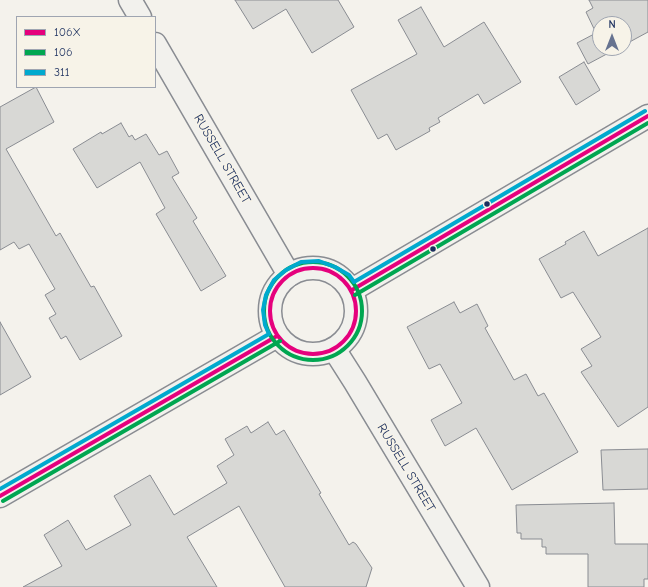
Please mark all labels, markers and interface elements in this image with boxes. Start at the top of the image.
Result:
legend [16,16,156,88]
north arrow [592,16,632,56]
text: N [608,18,616,31]
text: 106X [54,25,81,39]
text: 106 [54,45,73,59]
text: 311 [54,65,70,79]
street label: RUSSELL STREET [190,112,254,206]
unlabelled marker [482,199,492,209]
unlabelled marker [428,244,438,254]
street label: RUSSELL STREET [373,421,439,515]

